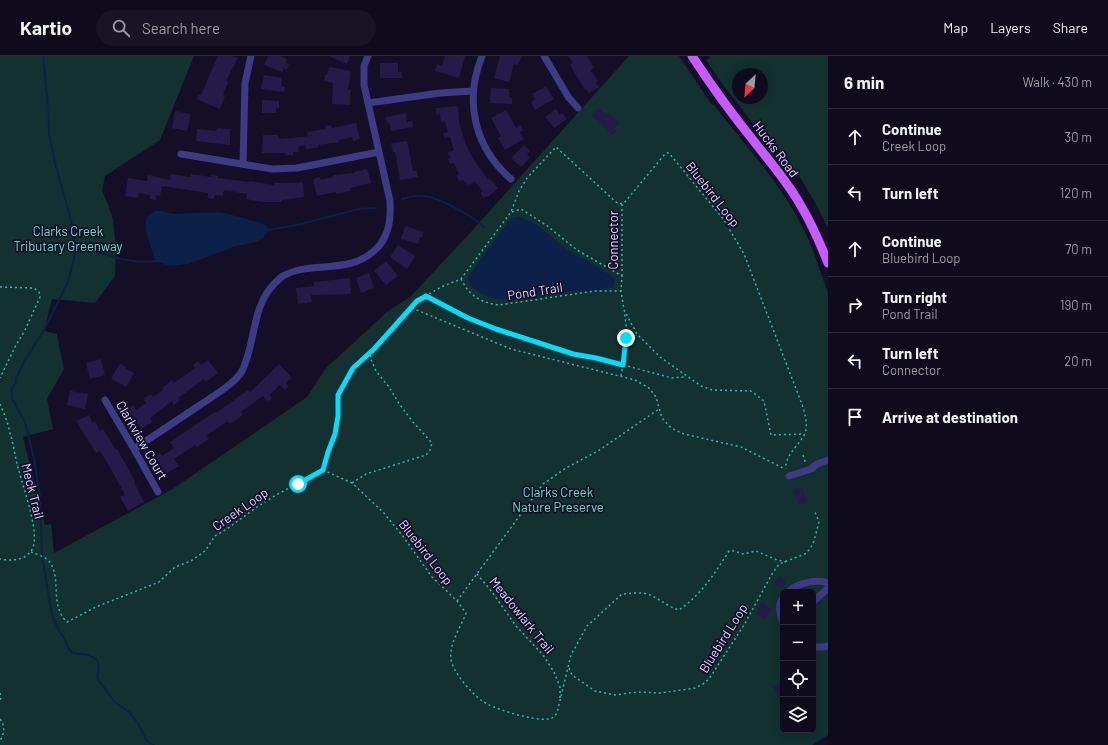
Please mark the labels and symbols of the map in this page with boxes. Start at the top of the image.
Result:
north arrow [732,68,768,104]
street label: Hucks Road [750,118,802,180]
street label: Bluebird Loop [683,158,743,230]
street label: Connector [605,210,621,269]
park label: Clarks Creek Tributary Greenway [13,223,123,254]
street label: Pond Trail [506,279,564,303]
route end [617,329,635,347]
street label: Clarkview Court [113,398,171,482]
street label: Meck Trail [18,462,48,520]
route start [289,475,307,493]
street label: Creek Loop [209,484,271,534]
park label: Clarks Creek Nature Preserve [512,484,604,515]
street label: Bluebird Loop [396,516,456,588]
street label: Meadowlark Trail [486,573,558,657]
street label: Bluebird Loop [695,600,751,676]

